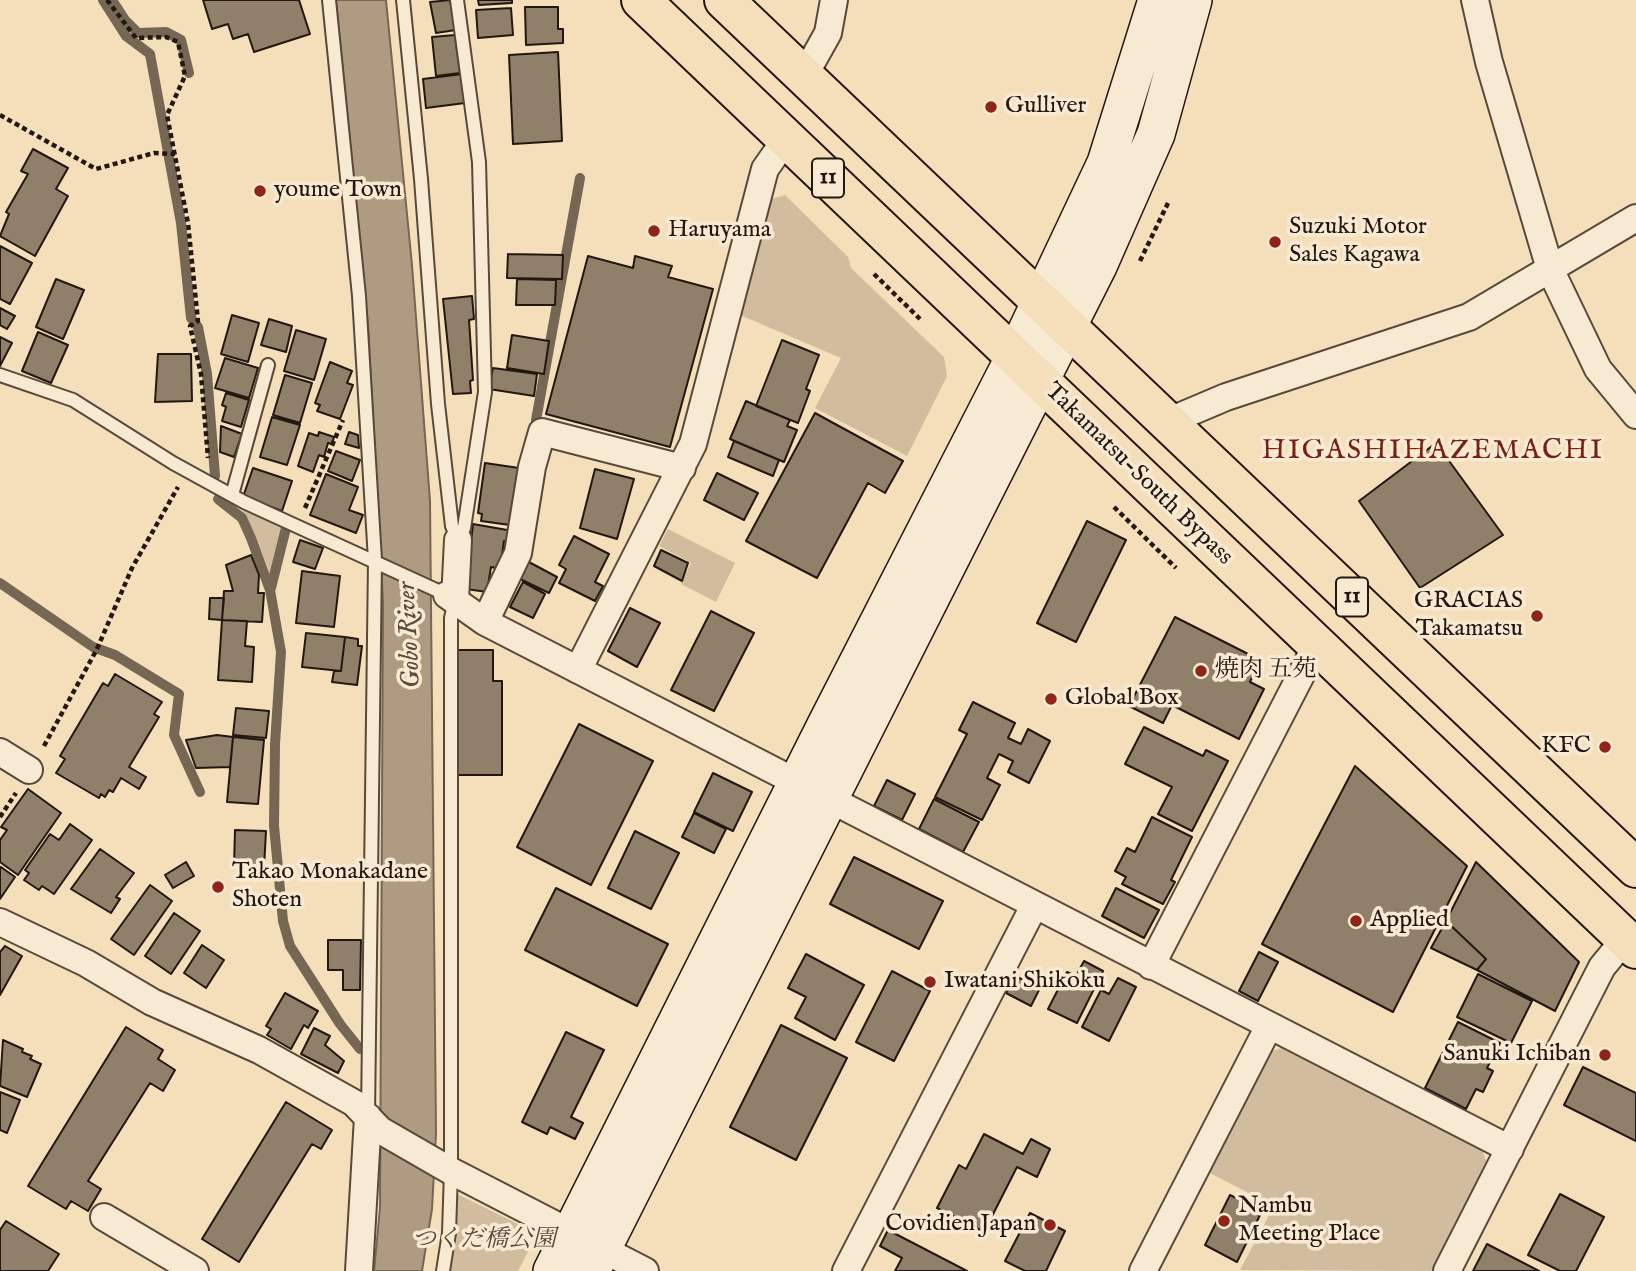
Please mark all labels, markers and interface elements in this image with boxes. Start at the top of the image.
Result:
place label: Gulliver [1005,93,1086,121]
marker: Gulliver [983,99,999,115]
road number: 11 [812,158,844,197]
place label: youme Town [274,177,402,205]
marker: youme Town [252,183,268,199]
place label: Suzuki Motor Sales Kagawa [1289,214,1427,270]
place label: Haruyama [668,217,771,245]
marker: Haruyama [646,223,662,239]
marker: Suzuki Motor Sales Kagawa [1267,234,1283,250]
street label: Takamatsu-South Bypass [1038,378,1238,572]
district label: HIGASHIHAZEMACHI [1264,435,1602,469]
road number: 11 [1336,578,1368,617]
water label: Gobo River [393,581,429,689]
place label: GRACIAS Takamatsu [1414,588,1523,644]
marker: GRACIAS Takamatsu [1529,608,1545,624]
place label: 焼肉 五苑 [1215,657,1316,685]
marker: 焼肉 五苑 [1193,663,1209,679]
place label: Global Box [1065,685,1179,713]
marker: Global Box [1043,691,1059,707]
place label: KFC [1541,733,1591,761]
marker: KFC [1597,739,1613,755]
place label: Takao Monakadane Shoten [232,859,428,915]
marker: Takao Monakadane Shoten [210,879,226,895]
place label: Applied [1370,907,1449,935]
marker: Applied [1348,913,1364,929]
place label: Iwatani Shikoku [944,968,1105,996]
marker: Iwatani Shikoku [922,974,938,990]
place label: Sanuki Ichiban [1443,1041,1591,1069]
marker: Sanuki Ichiban [1597,1047,1613,1063]
place label: Nambu Meeting Place [1238,1193,1380,1249]
place label: Covidien Japan [885,1211,1036,1239]
marker: Nambu Meeting Place [1216,1213,1232,1229]
marker: Covidien Japan [1042,1217,1058,1233]
park label: つくだ橋公園 [412,1227,556,1255]

